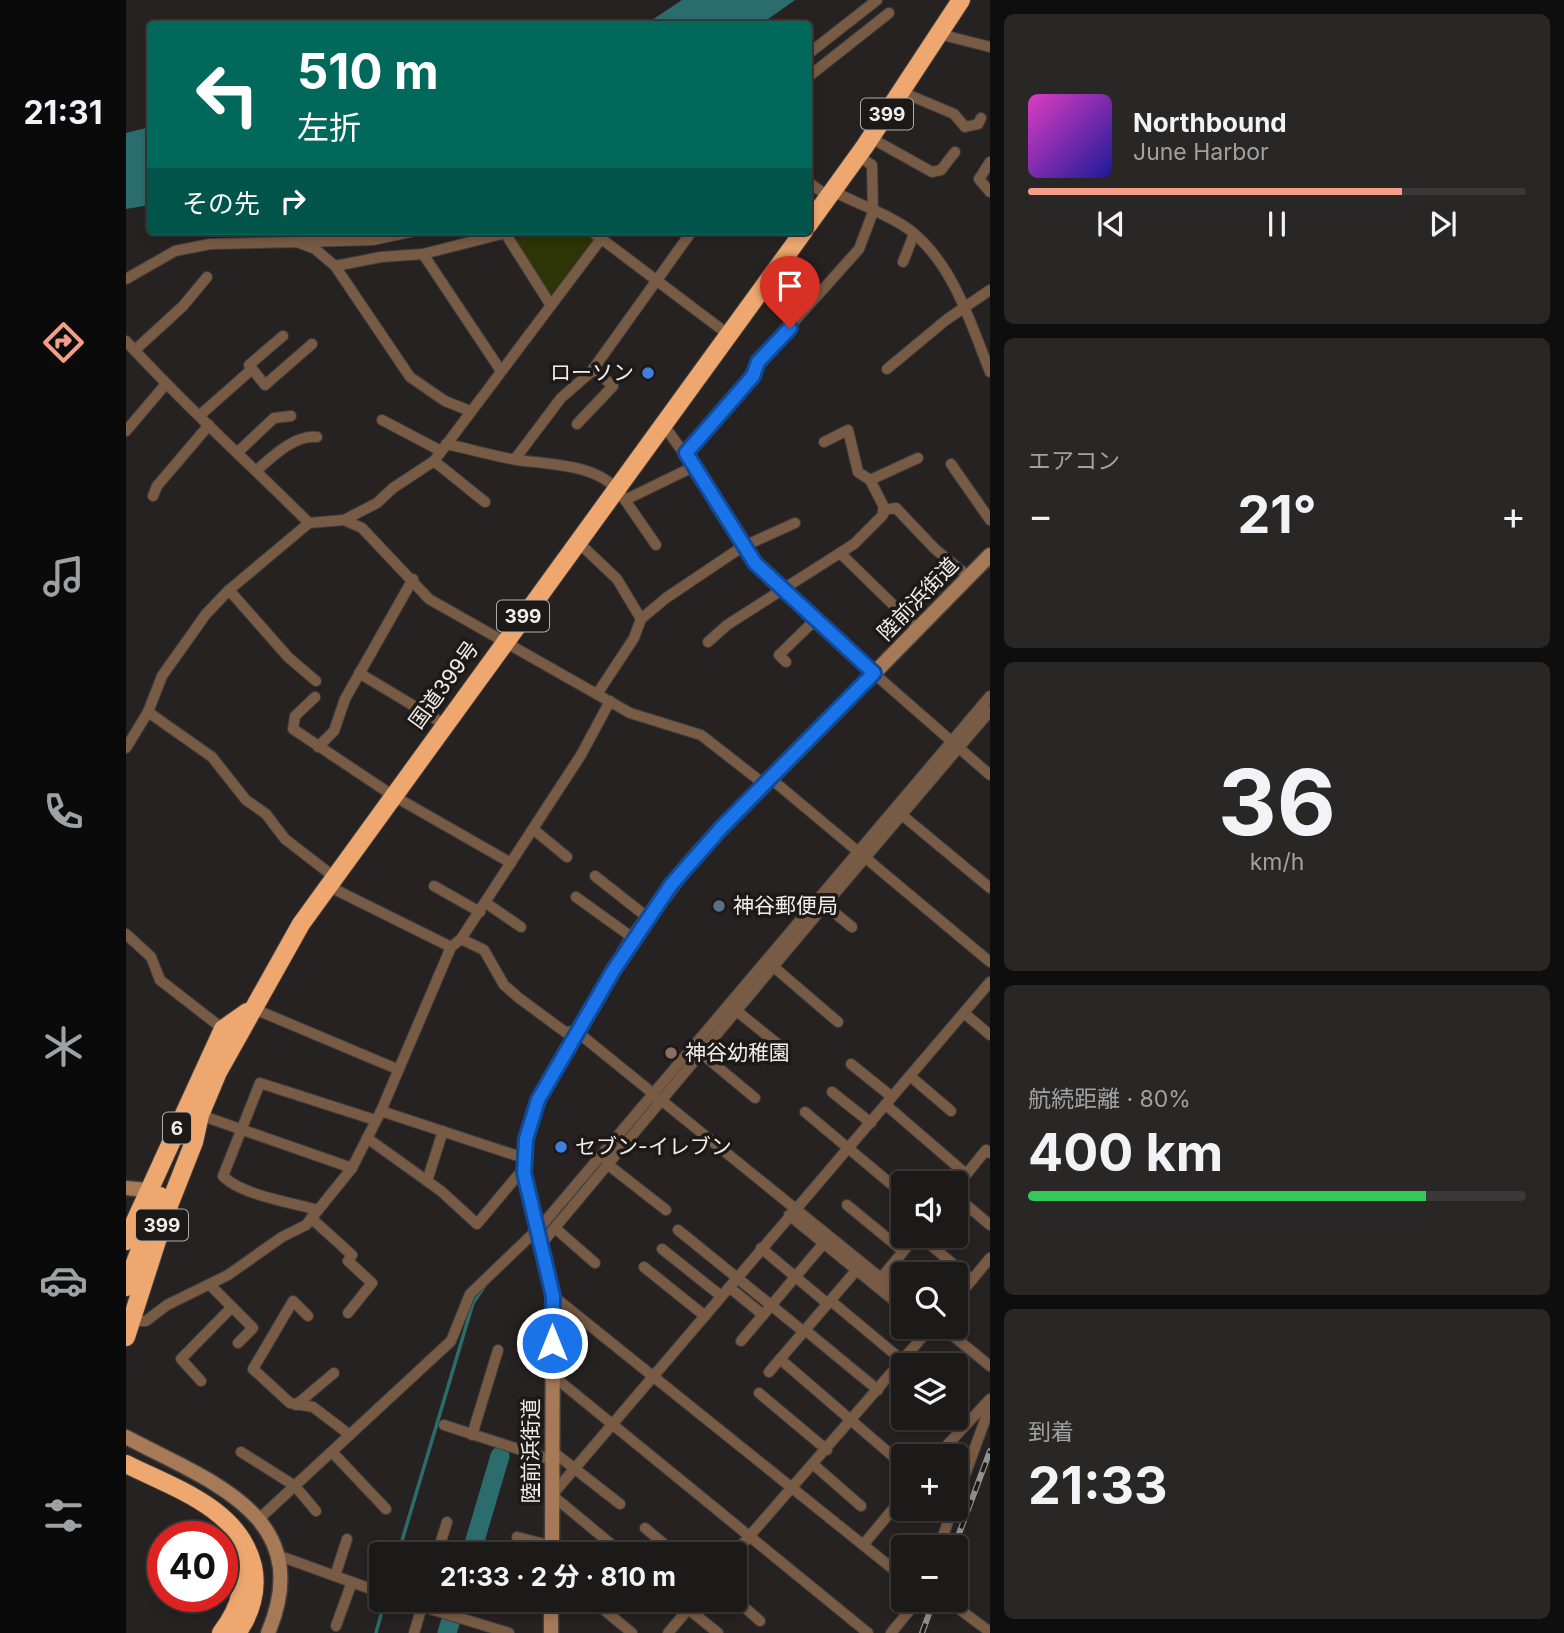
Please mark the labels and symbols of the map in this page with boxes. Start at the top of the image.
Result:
road number: 399 [861,98,913,130]
pin [760,256,820,328]
place label: ローソン [550,360,634,385]
marker: ローソン [640,365,656,381]
street label: 陸前浜街道 [872,552,963,645]
road number: 399 [497,600,549,632]
street label: 国道399号 [403,636,484,733]
place label: 神谷郵便局 [733,893,838,918]
marker: 神谷郵便局 [711,898,727,914]
place label: 神谷幼稚園 [685,1040,790,1065]
marker: 神谷幼稚園 [663,1045,679,1061]
road number: 6 [163,1112,191,1144]
place label: セブン-イレブン [575,1134,732,1159]
marker: セブン-イレブン [553,1139,569,1155]
road number: 399 [136,1210,188,1240]
position arrow [515,1306,589,1380]
street label: 陸前浜街道 [518,1399,543,1504]
speed limit sign: 40 [147,1521,238,1612]

